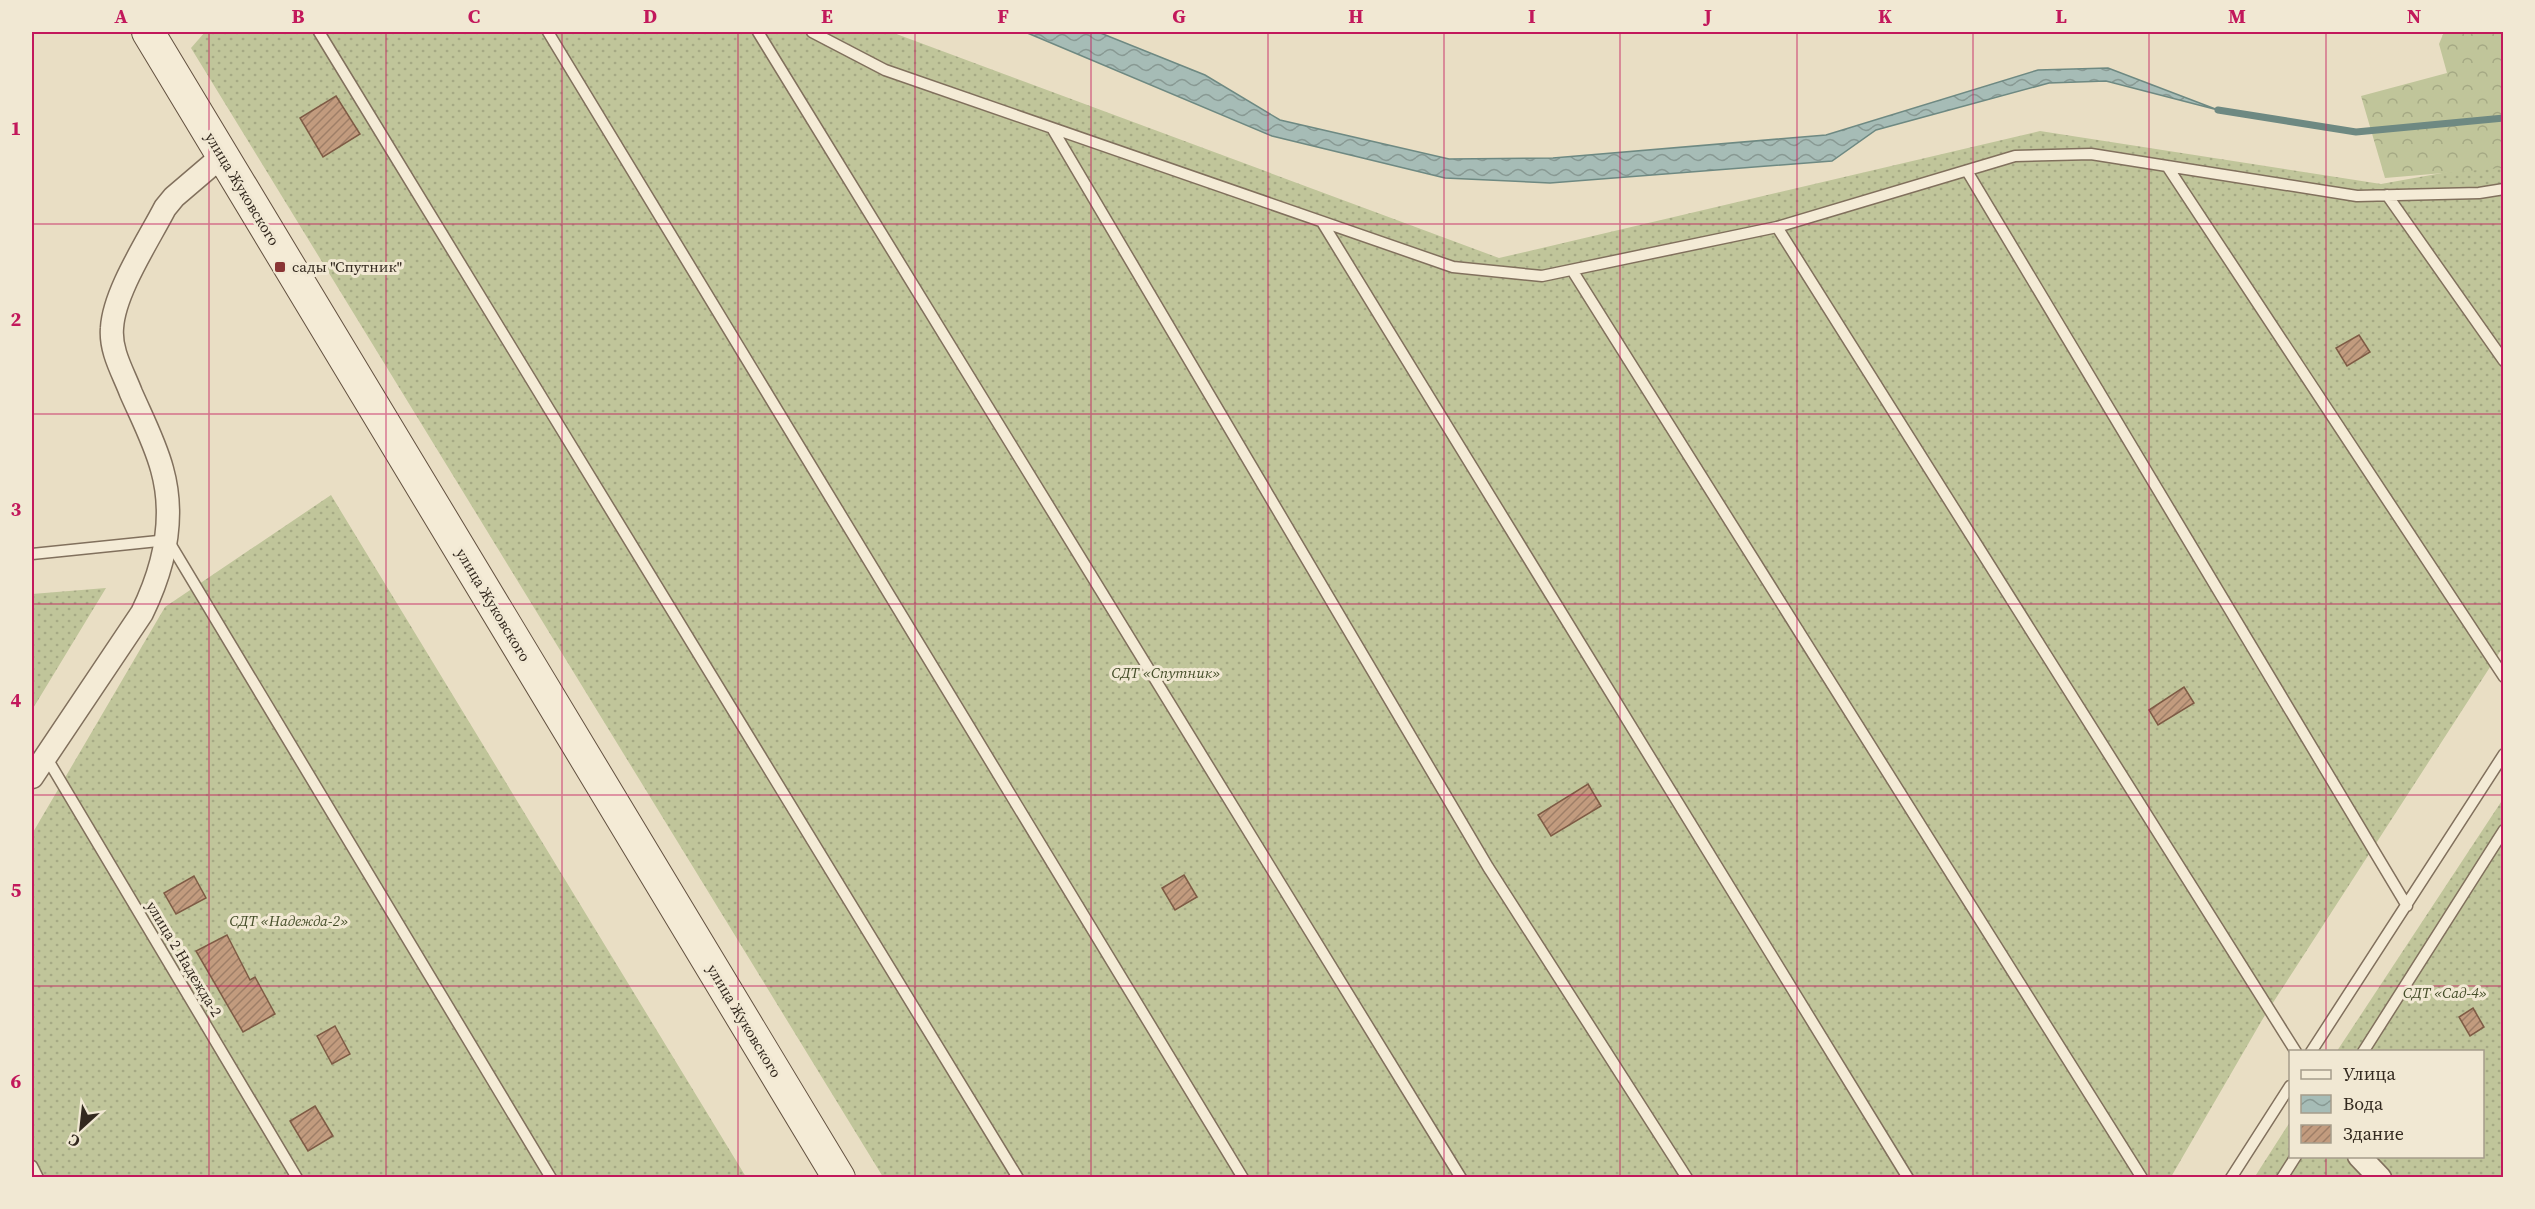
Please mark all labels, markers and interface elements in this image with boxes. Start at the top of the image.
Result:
text: A [114,2,128,30]
text: B [291,2,305,30]
text: C [468,2,480,30]
text: D [643,2,657,30]
text: E [821,2,833,30]
text: F [997,2,1009,30]
text: G [1172,2,1186,30]
text: H [1348,2,1364,30]
text: I [1528,2,1536,30]
text: J [1702,2,1712,30]
text: K [1878,2,1892,30]
text: L [2055,2,2067,30]
text: M [2228,2,2246,30]
text: N [2407,2,2421,30]
text: 1 [11,114,21,142]
street label: улица Жуковского [200,128,285,249]
place label: сады "Спутник" [292,256,402,277]
marker: сады "Спутник" [273,260,287,274]
text: 2 [11,305,22,333]
text: 3 [11,495,22,523]
street label: улица Жуковского [451,544,536,665]
park label: СДТ «Спутник» [1112,662,1220,683]
text: 4 [11,686,22,714]
text: 5 [11,876,22,904]
street label: улица 2 Надежда-2 [142,897,227,1021]
park label: СДТ «Надежда-2» [229,910,349,931]
street label: улица Жуковского [702,960,787,1081]
park label: СДТ «Сад-4» [2403,982,2487,1003]
legend [2289,1050,2484,1158]
text: Улица [2343,1061,2396,1086]
text: 6 [11,1067,22,1095]
text: Вода [2343,1091,2384,1116]
north arrow [51,1098,111,1158]
text: Здание [2343,1121,2404,1146]
text: С [65,1129,84,1153]

